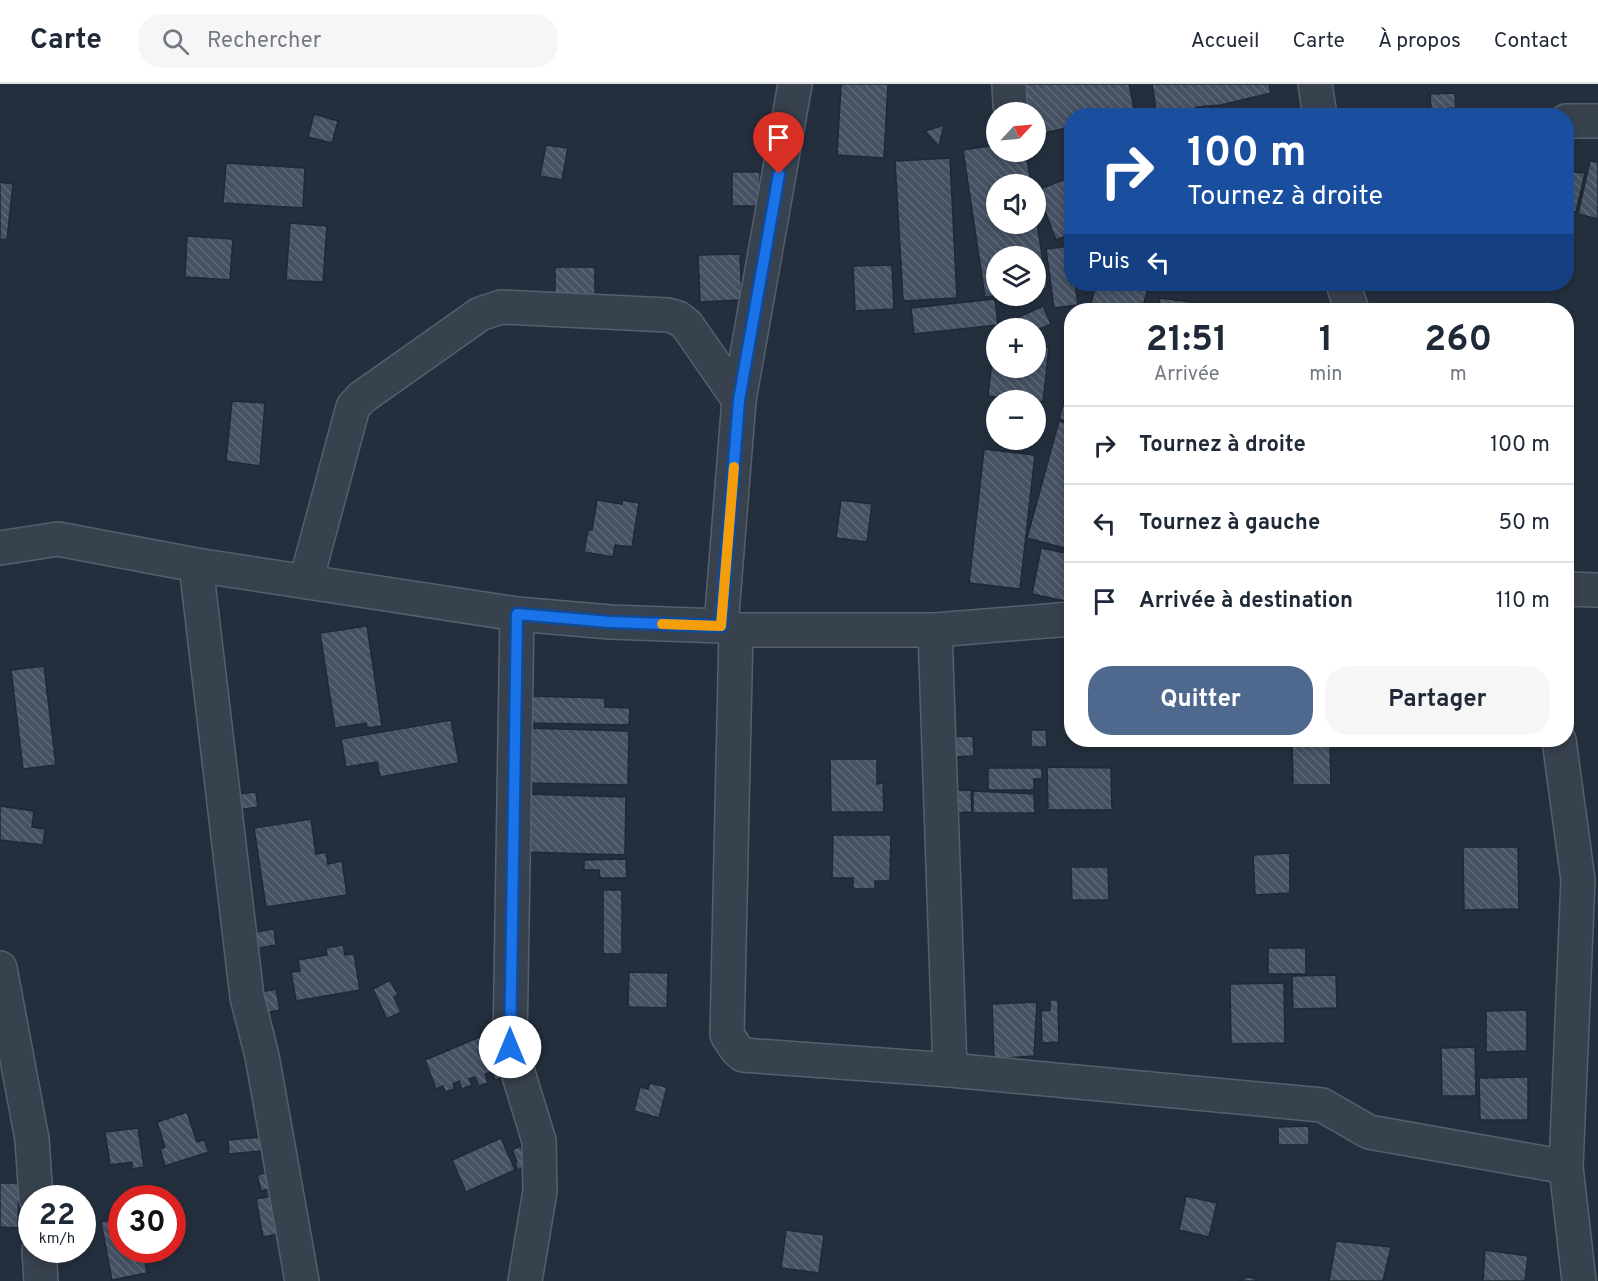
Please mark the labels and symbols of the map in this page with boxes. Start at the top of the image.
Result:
north arrow [986,102,1046,162]
pin [753,112,804,174]
position arrow [478,1015,542,1079]
speed limit sign: 30 [108,1185,186,1263]

